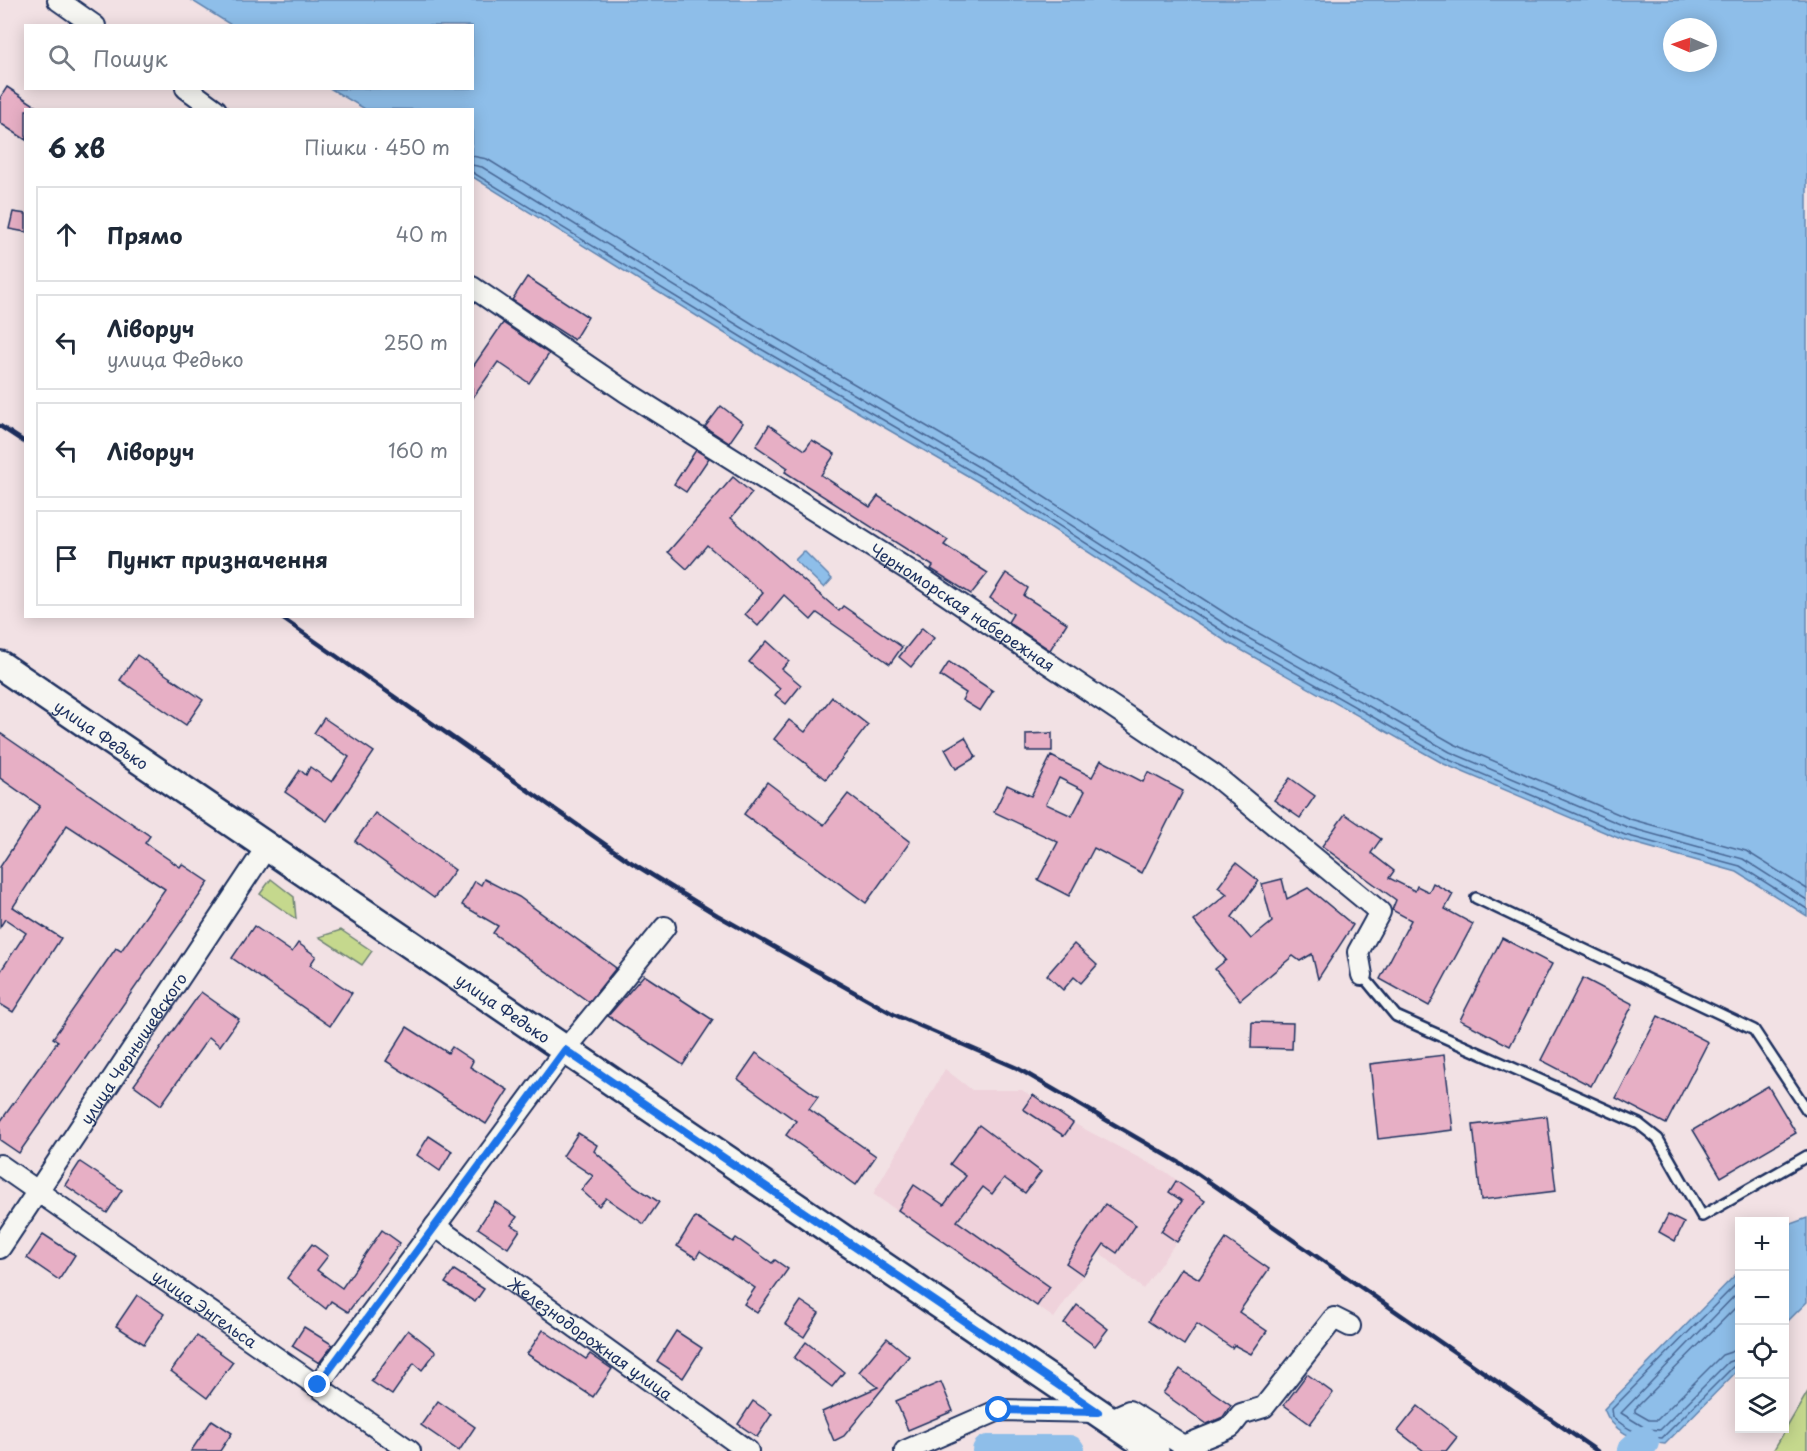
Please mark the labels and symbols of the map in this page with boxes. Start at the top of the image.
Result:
north arrow [1663,18,1717,72]
street label: Черноморская набережная [866,537,1060,677]
street label: улица Федько [50,693,154,775]
street label: улица Федько [451,967,556,1048]
street label: улица Чернышевского [74,968,192,1129]
street label: улица Энгельса [148,1263,263,1353]
street label: Железнодорожная улица [504,1271,678,1405]
route end [304,1371,330,1397]
route start [985,1396,1011,1422]

